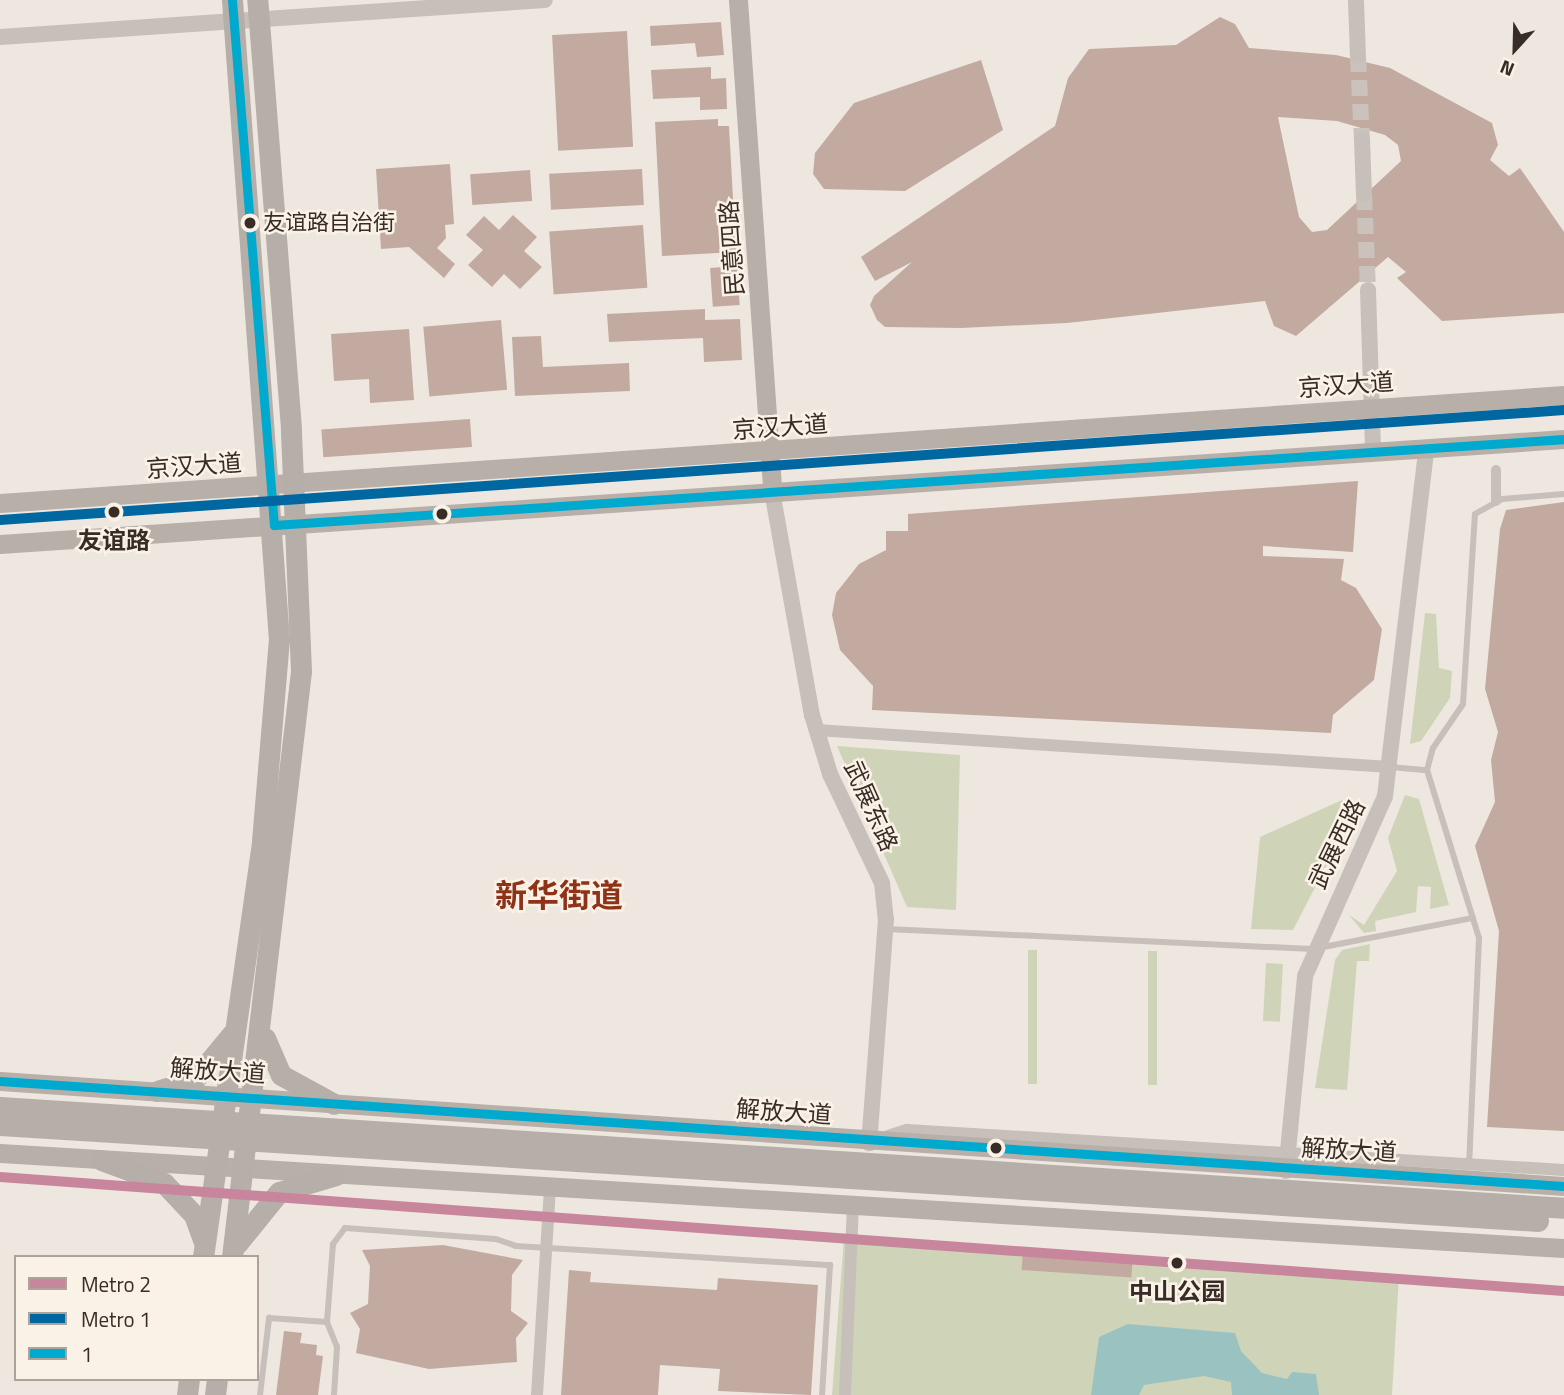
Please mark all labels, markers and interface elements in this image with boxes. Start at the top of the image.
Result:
north arrow [1480,14,1550,84]
text: N [1495,53,1518,85]
street label: 民意四路 [714,199,750,297]
place label: 友谊路自治街 [263,210,395,236]
marker: 友谊路自治街 [243,216,257,230]
street label: 京汉大道 [1297,367,1395,403]
street label: 京汉大道 [731,409,829,445]
street label: 京汉大道 [145,448,243,484]
marker: 友谊路 [103,501,125,523]
unlabelled marker [435,507,449,521]
place label: 友谊路 [78,527,150,555]
street label: 武展东路 [838,756,904,856]
street label: 武展西路 [1303,795,1371,893]
district label: 新华街道 [495,876,623,914]
street label: 解放大道 [169,1053,267,1089]
street label: 解放大道 [735,1094,833,1130]
street label: 解放大道 [1300,1133,1398,1167]
unlabelled marker [989,1141,1003,1155]
marker: 中山公园 [1166,1252,1188,1274]
legend [14,1255,259,1381]
text: Metro 2 [81,1268,151,1300]
place label: 中山公园 [1129,1278,1225,1306]
text: Metro 1 [81,1303,151,1335]
text: 1 [81,1338,93,1370]

